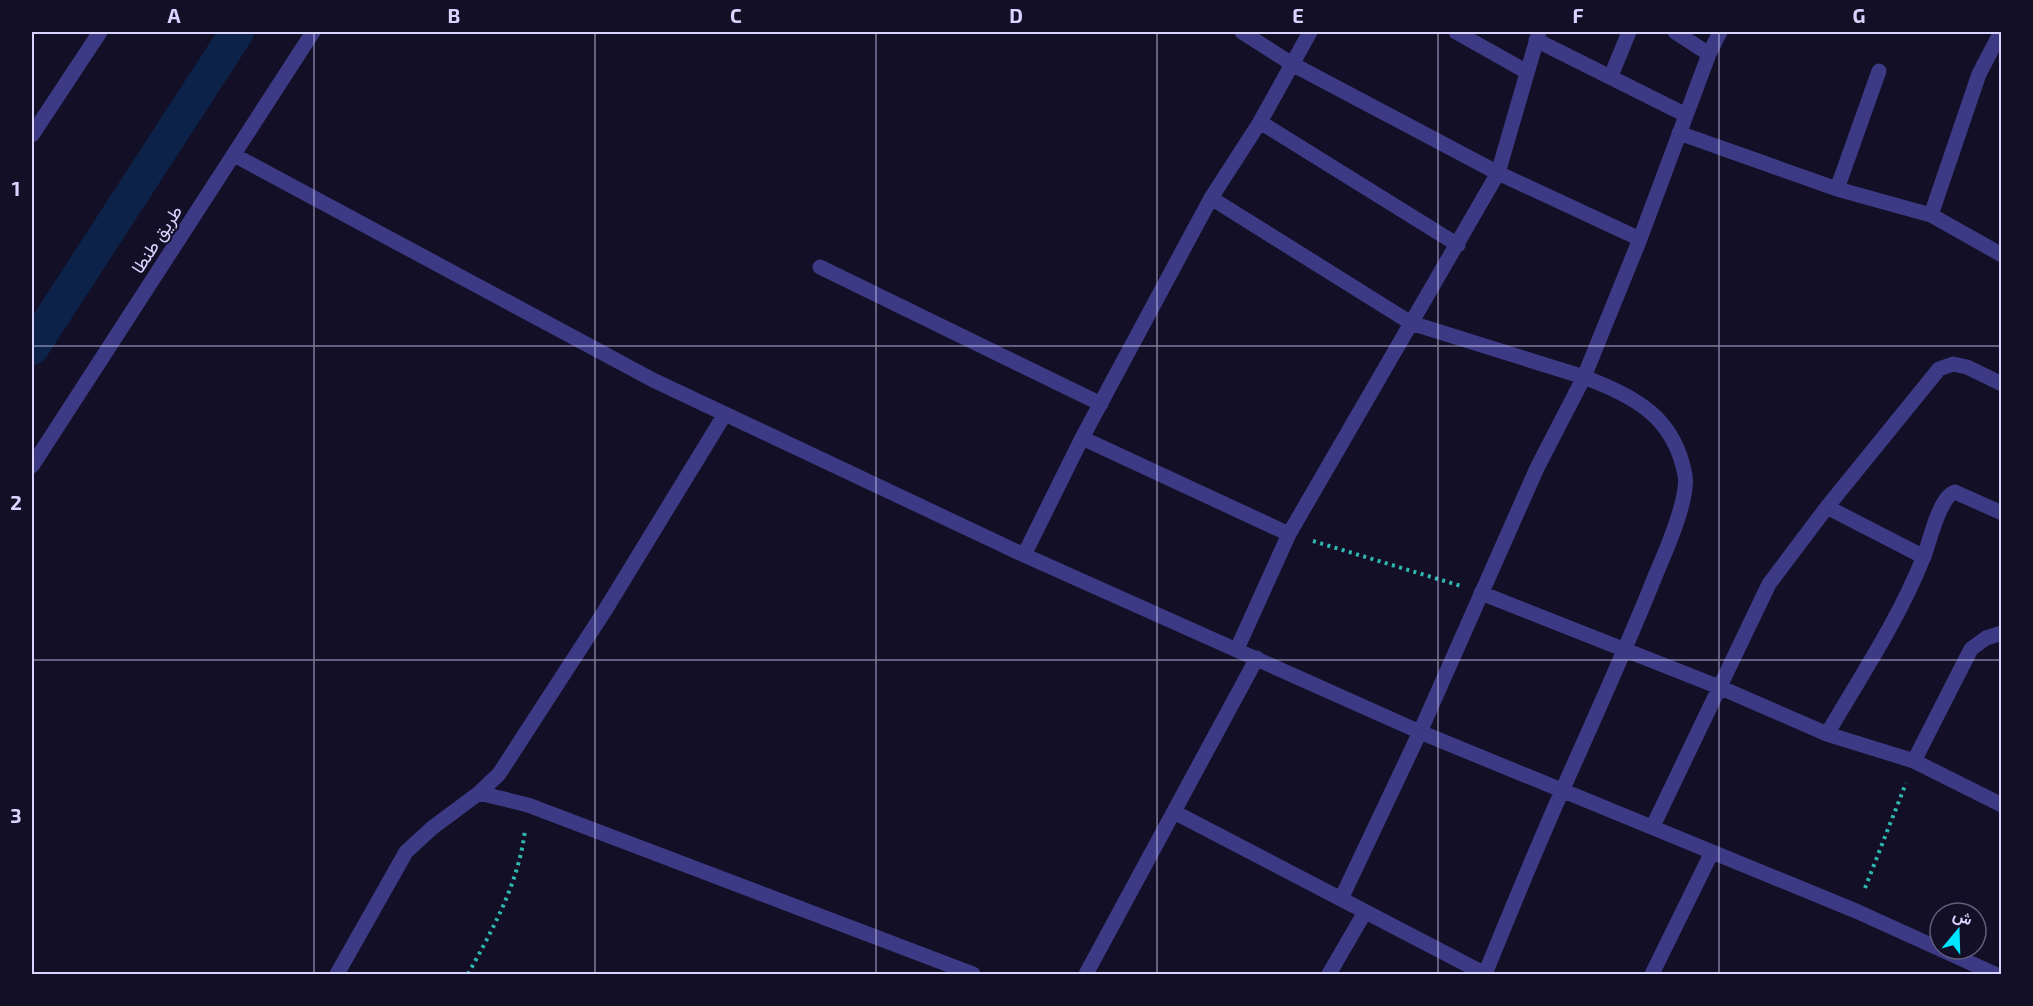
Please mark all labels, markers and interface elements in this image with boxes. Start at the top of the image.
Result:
text: A [167,3,181,27]
text: B [448,3,460,27]
text: C [730,3,742,27]
text: D [1009,3,1023,27]
text: E [1292,3,1304,27]
text: F [1572,3,1584,27]
text: G [1853,3,1865,27]
text: 1 [12,176,20,200]
street label: طريق طنطا [126,201,187,278]
text: 2 [10,490,22,514]
text: 3 [10,803,22,827]
north arrow [1928,901,1988,961]
text: ش [1951,904,1975,929]

